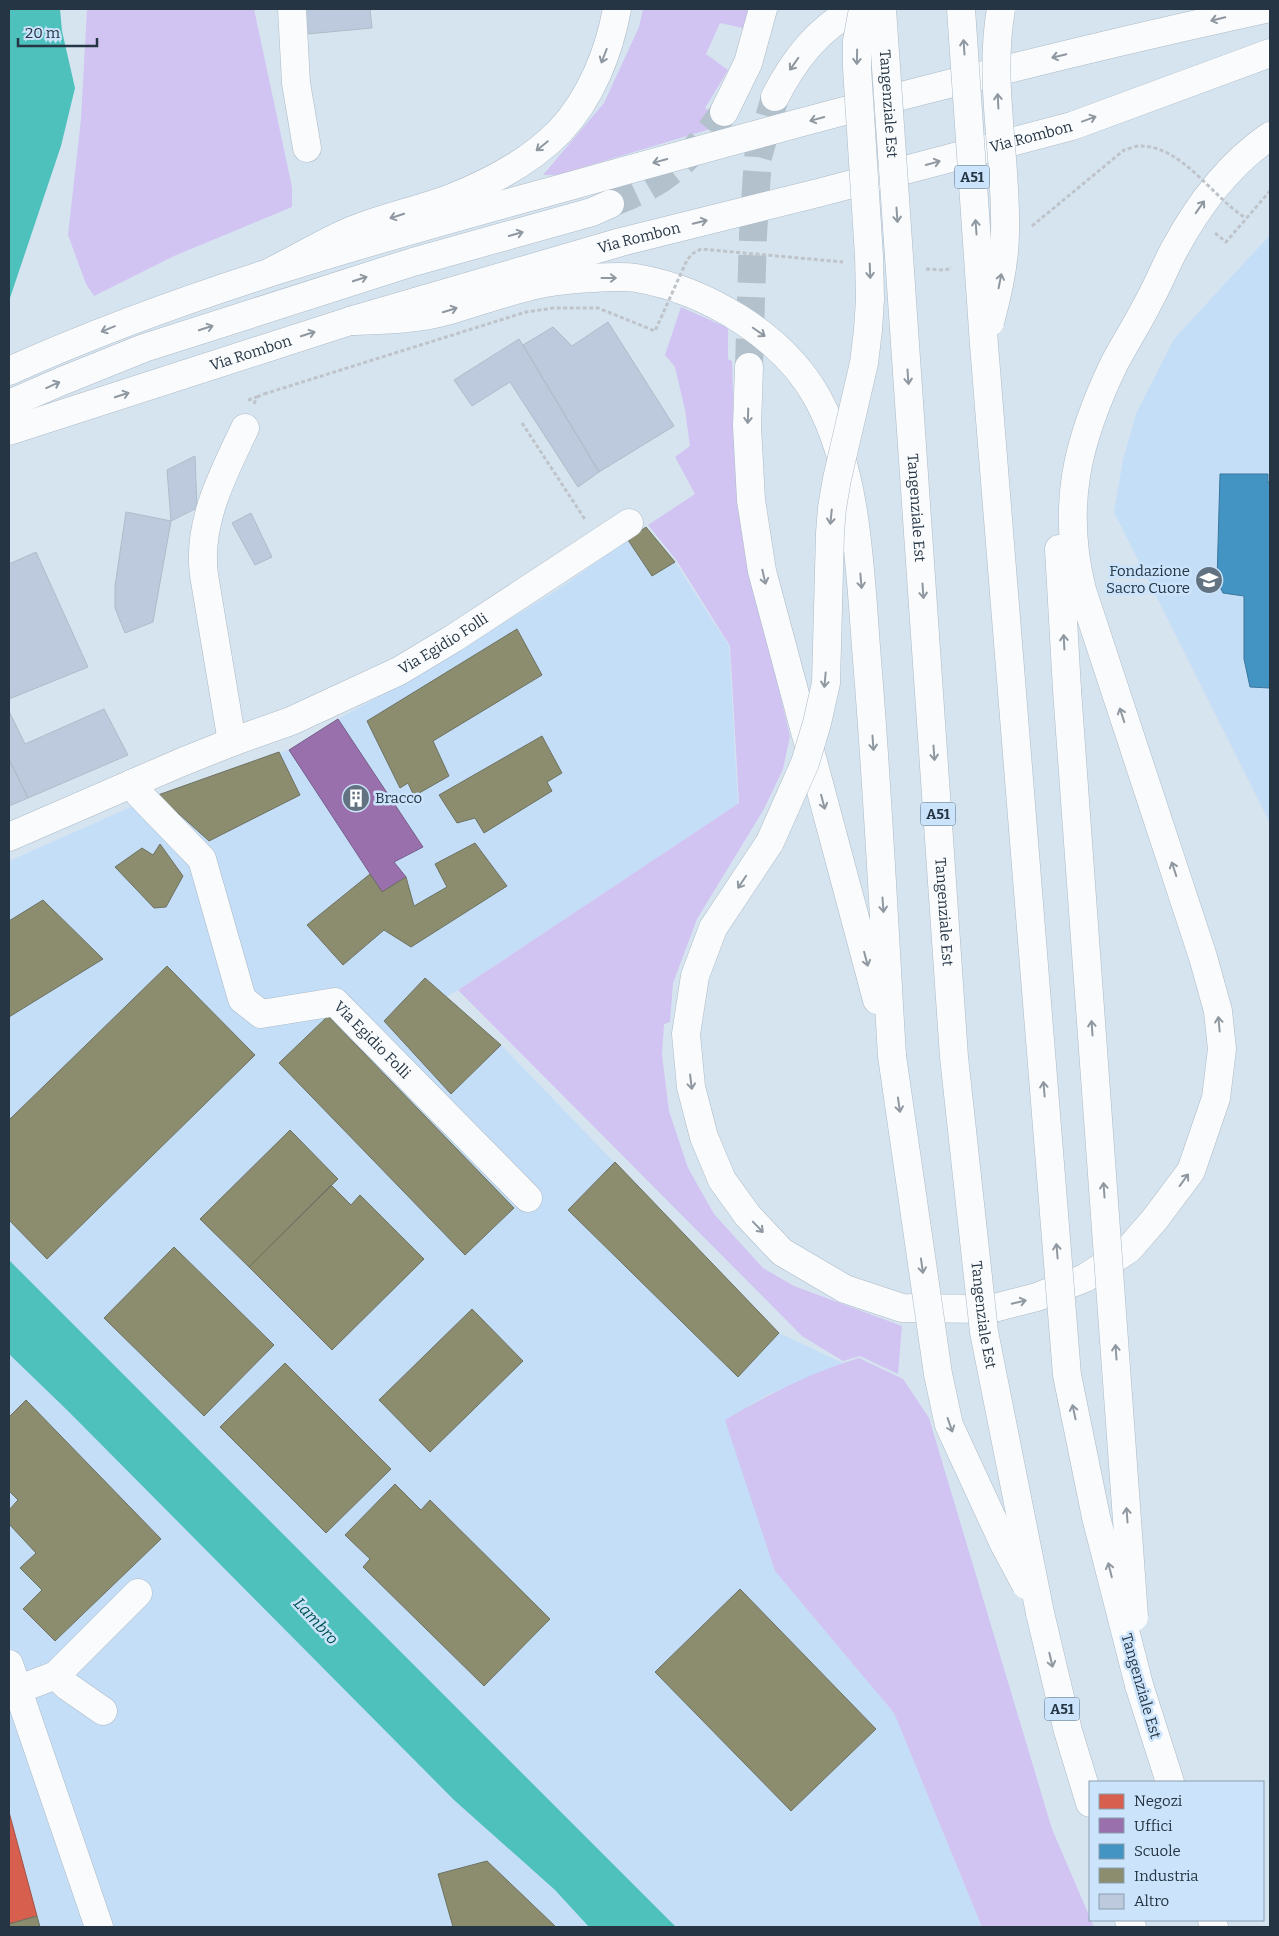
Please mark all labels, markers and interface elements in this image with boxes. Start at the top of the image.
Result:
scale bar [18,15,96,47]
one-way arrow [1210,15,1226,24]
text: 20 m [25,24,61,42]
one-way arrow [959,39,968,55]
one-way arrow [599,48,609,63]
one-way arrow [852,48,862,65]
street label: Tangenziale Est [876,49,901,159]
one-way arrow [1052,52,1068,61]
one-way arrow [789,57,799,71]
one-way arrow [994,94,1003,110]
one-way arrow [1081,114,1097,123]
one-way arrow [810,115,826,124]
street label: Via Rombon [988,117,1075,156]
one-way arrow [536,140,549,151]
one-way arrow [653,156,669,166]
one-way arrow [924,157,940,167]
road number: A51 [954,166,990,188]
one-way arrow [1195,200,1206,214]
one-way arrow [892,206,901,222]
one-way arrow [389,211,405,221]
one-way arrow [692,217,708,226]
street label: Via Rombon [596,218,683,257]
one-way arrow [971,219,980,235]
one-way arrow [508,228,524,238]
one-way arrow [865,263,874,279]
one-way arrow [600,273,616,283]
one-way arrow [995,273,1005,289]
one-way arrow [352,274,368,283]
one-way arrow [442,304,458,314]
one-way arrow [197,323,213,333]
one-way arrow [101,325,117,334]
one-way arrow [752,327,766,337]
one-way arrow [300,329,316,339]
street label: Via Rombon [208,331,294,375]
one-way arrow [903,368,912,384]
one-way arrow [45,379,60,389]
one-way arrow [113,389,129,399]
one-way arrow [743,408,752,424]
street label: Tangenziale Est [904,453,929,563]
one-way arrow [826,509,836,525]
place label: Fondazione Sacro Cuore [1106,562,1190,597]
school or university icon: Fondazione Sacro Cuore [1194,565,1224,595]
one-way arrow [760,569,769,585]
one-way arrow [856,573,865,589]
one-way arrow [918,583,927,599]
street label: Via Egidio Folli [395,609,492,678]
one-way arrow [1060,634,1069,650]
one-way arrow [821,671,830,687]
one-way arrow [1117,707,1127,723]
one-way arrow [868,735,877,751]
one-way arrow [929,745,939,761]
building icon: Bracco [341,783,371,813]
place label: Bracco [375,789,422,807]
one-way arrow [819,794,828,810]
road number: A51 [920,802,956,826]
street label: Tangenziale Est [931,857,957,967]
one-way arrow [1169,861,1178,877]
one-way arrow [737,875,747,889]
one-way arrow [878,897,887,913]
one-way arrow [861,951,871,967]
street label: Via Egidio Folli [330,997,415,1083]
one-way arrow [1214,1017,1224,1033]
one-way arrow [1088,1021,1097,1037]
one-way arrow [686,1074,696,1090]
one-way arrow [1039,1081,1048,1097]
one-way arrow [894,1096,904,1112]
one-way arrow [1179,1173,1189,1187]
one-way arrow [1099,1183,1109,1199]
one-way arrow [752,1220,764,1233]
one-way arrow [1052,1243,1061,1259]
one-way arrow [918,1257,928,1273]
street label: Tangenziale Est [967,1260,1000,1371]
one-way arrow [1011,1297,1027,1306]
one-way arrow [1111,1345,1120,1361]
one-way arrow [1069,1404,1078,1420]
one-way arrow [946,1417,955,1433]
one-way arrow [1122,1507,1132,1523]
one-way arrow [1104,1563,1114,1579]
water label: Lambro [290,1594,342,1648]
street label: Tangenziale Est [1117,1631,1165,1741]
one-way arrow [1047,1652,1056,1668]
road number: A51 [1044,1698,1080,1720]
legend [1089,1781,1264,1921]
text: Negozi [1134,1792,1183,1810]
text: Uffici [1134,1817,1173,1835]
text: Scuole [1134,1842,1181,1860]
text: Industria [1134,1867,1198,1885]
text: Altro [1134,1892,1169,1910]

